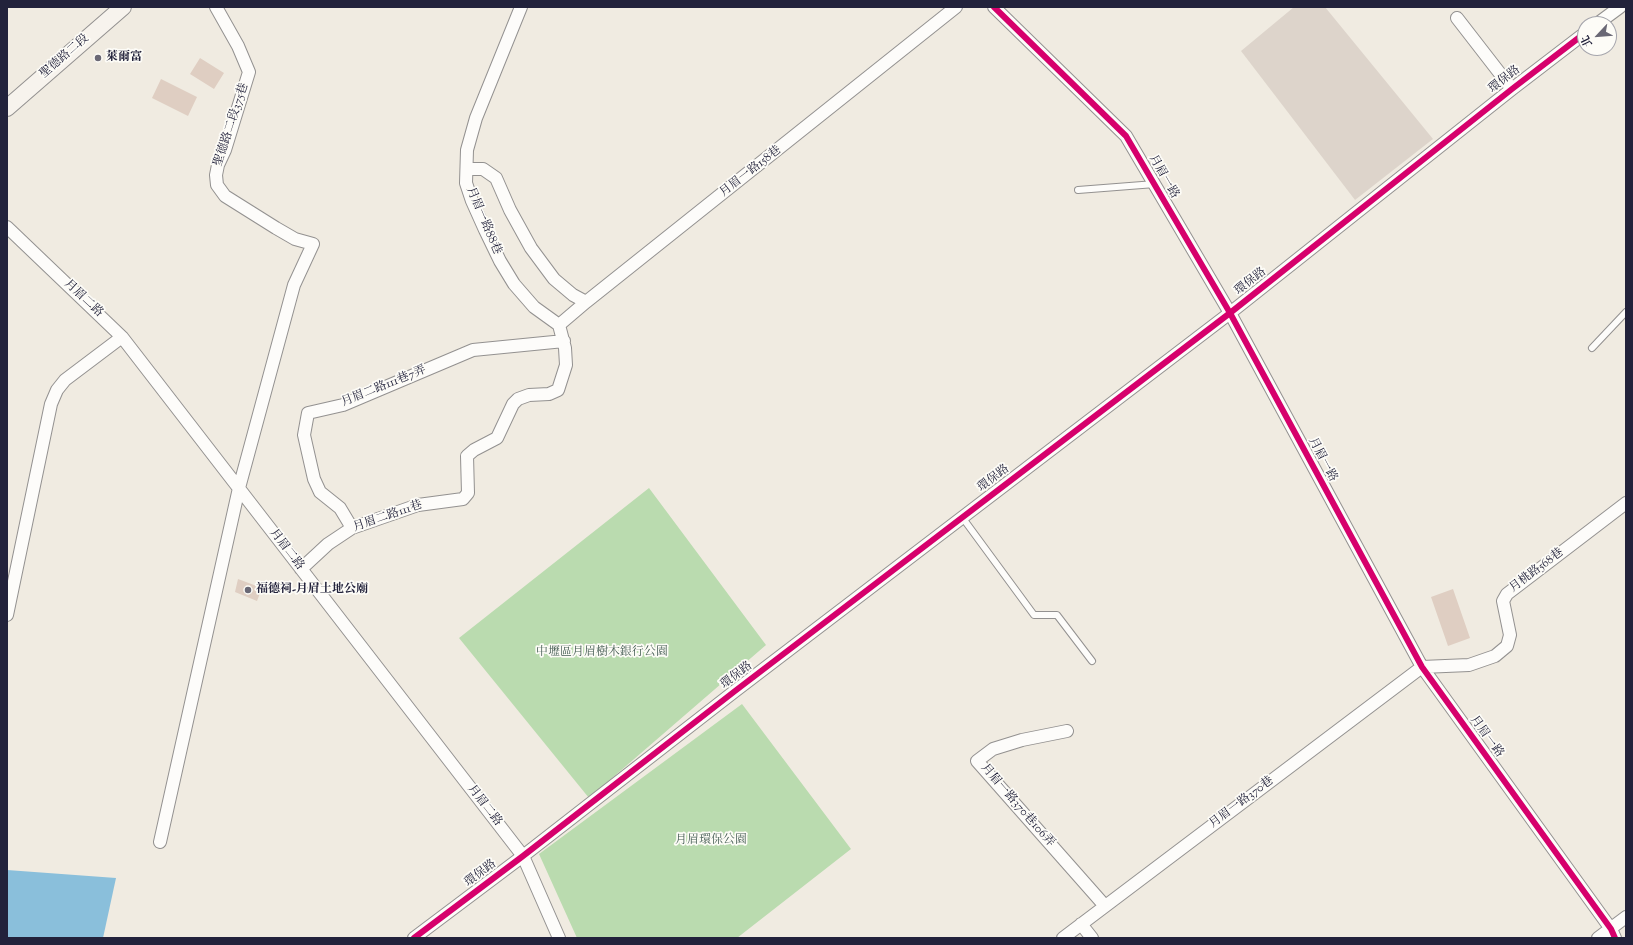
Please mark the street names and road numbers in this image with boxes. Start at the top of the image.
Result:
street label: 聖德路二段 [38,32,92,82]
street label: 環保路 [1486,63,1524,97]
street label: 聖德路二段375巷 [212,81,252,169]
street label: 月眉一路158巷 [717,143,785,201]
street label: 月眉一路 [1145,153,1181,201]
street label: 月眉一路88巷 [462,185,504,257]
street label: 環保路 [1232,265,1270,299]
street label: 月眉二路 [61,277,105,321]
street label: 月眉二路111巷7弄 [339,363,429,411]
street label: 月眉一路 [1304,435,1340,485]
street label: 環保路 [975,462,1013,496]
street label: 月眉二路111巷 [352,498,424,536]
street label: 月眉二路 [266,527,306,573]
street label: 月桃路568巷 [1507,546,1567,596]
street label: 環保路 [718,659,756,693]
street label: 月眉一路 [1466,713,1506,761]
street label: 月眉一路370巷106弄 [977,762,1057,850]
street label: 月眉一路370巷 [1207,774,1277,832]
street label: 月眉二路 [464,783,504,829]
street label: 環保路 [462,857,500,891]

